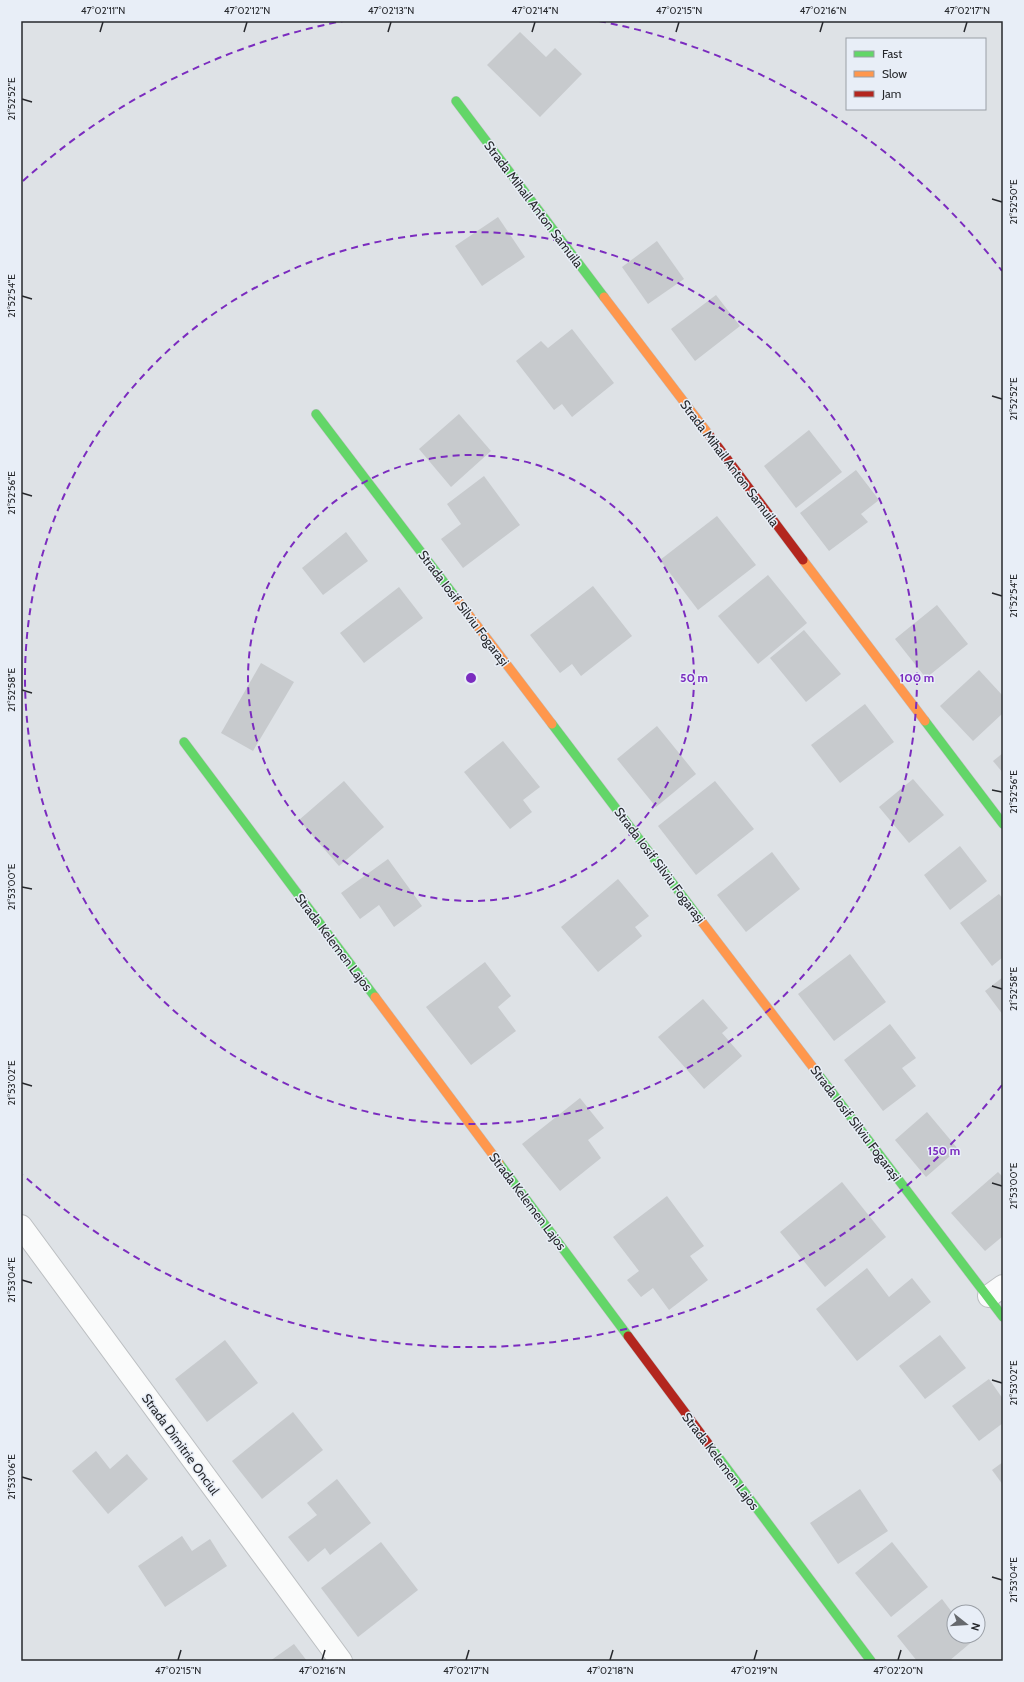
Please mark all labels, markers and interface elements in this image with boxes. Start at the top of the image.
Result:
text: 47°02'11"N [81,4,125,17]
text: 47°02'12"N [224,4,270,17]
text: 47°02'13"N [368,4,414,17]
text: 47°02'14"N [512,4,558,17]
text: 47°02'15"N [656,4,702,17]
text: 47°02'16"N [800,4,846,17]
text: 47°02'17"N [944,4,990,17]
legend [846,38,986,110]
text: Fast [882,46,902,61]
text: Slow [882,66,907,81]
text: 21°52'52"E [5,77,18,121]
text: Jam [881,86,901,101]
street label: Strada Mihail Anton Samuila [481,137,587,271]
text: 21°52'50"E [1007,179,1020,224]
text: 21°52'54"E [5,274,18,318]
text: 21°52'52"E [1007,377,1020,421]
street label: Strada Mihail Anton Samuila [677,396,783,530]
text: 21°52'56"E [5,471,18,515]
street label: Strada Iosif Silviu Fogarași [414,547,513,670]
text: 21°52'54"E [1007,574,1020,618]
text: 21°52'58"E [5,668,18,712]
text: 50 m [680,670,708,685]
text: 100 m [900,670,934,685]
centre of rings [464,671,478,685]
text: 21°52'56"E [1007,770,1020,814]
street label: Strada Iosif Silviu Fogarași [610,804,709,927]
text: 21°53'00"E [5,863,18,910]
street label: Strada Kelemen Lajos [291,890,376,995]
text: 21°52'58"E [1007,967,1020,1011]
text: 21°53'02"E [5,1060,18,1105]
street label: Strada Iosif Silviu Fogarași [806,1062,905,1185]
text: 150 m [928,1143,960,1158]
street label: Strada Kelemen Lajos [485,1149,570,1254]
text: 21°53'00"E [1007,1162,1020,1209]
text: 21°53'04"E [5,1257,18,1303]
text: 21°53'02"E [1007,1360,1020,1405]
street label: Strada Dimitrie Onciul [139,1390,223,1498]
street label: Strada Kelemen Lajos [678,1409,763,1514]
text: 21°53'06"E [5,1454,18,1500]
text: 21°53'04"E [1007,1557,1020,1603]
north arrow [946,1604,986,1644]
text: N [968,1621,983,1633]
text: 47°02'15"N [155,1664,201,1677]
text: 47°02'16"N [299,1664,345,1677]
text: 47°02'17"N [443,1664,489,1677]
text: 47°02'18"N [586,1664,634,1677]
text: 47°02'19"N [731,1664,777,1677]
text: 47°02'20"N [873,1664,923,1677]

